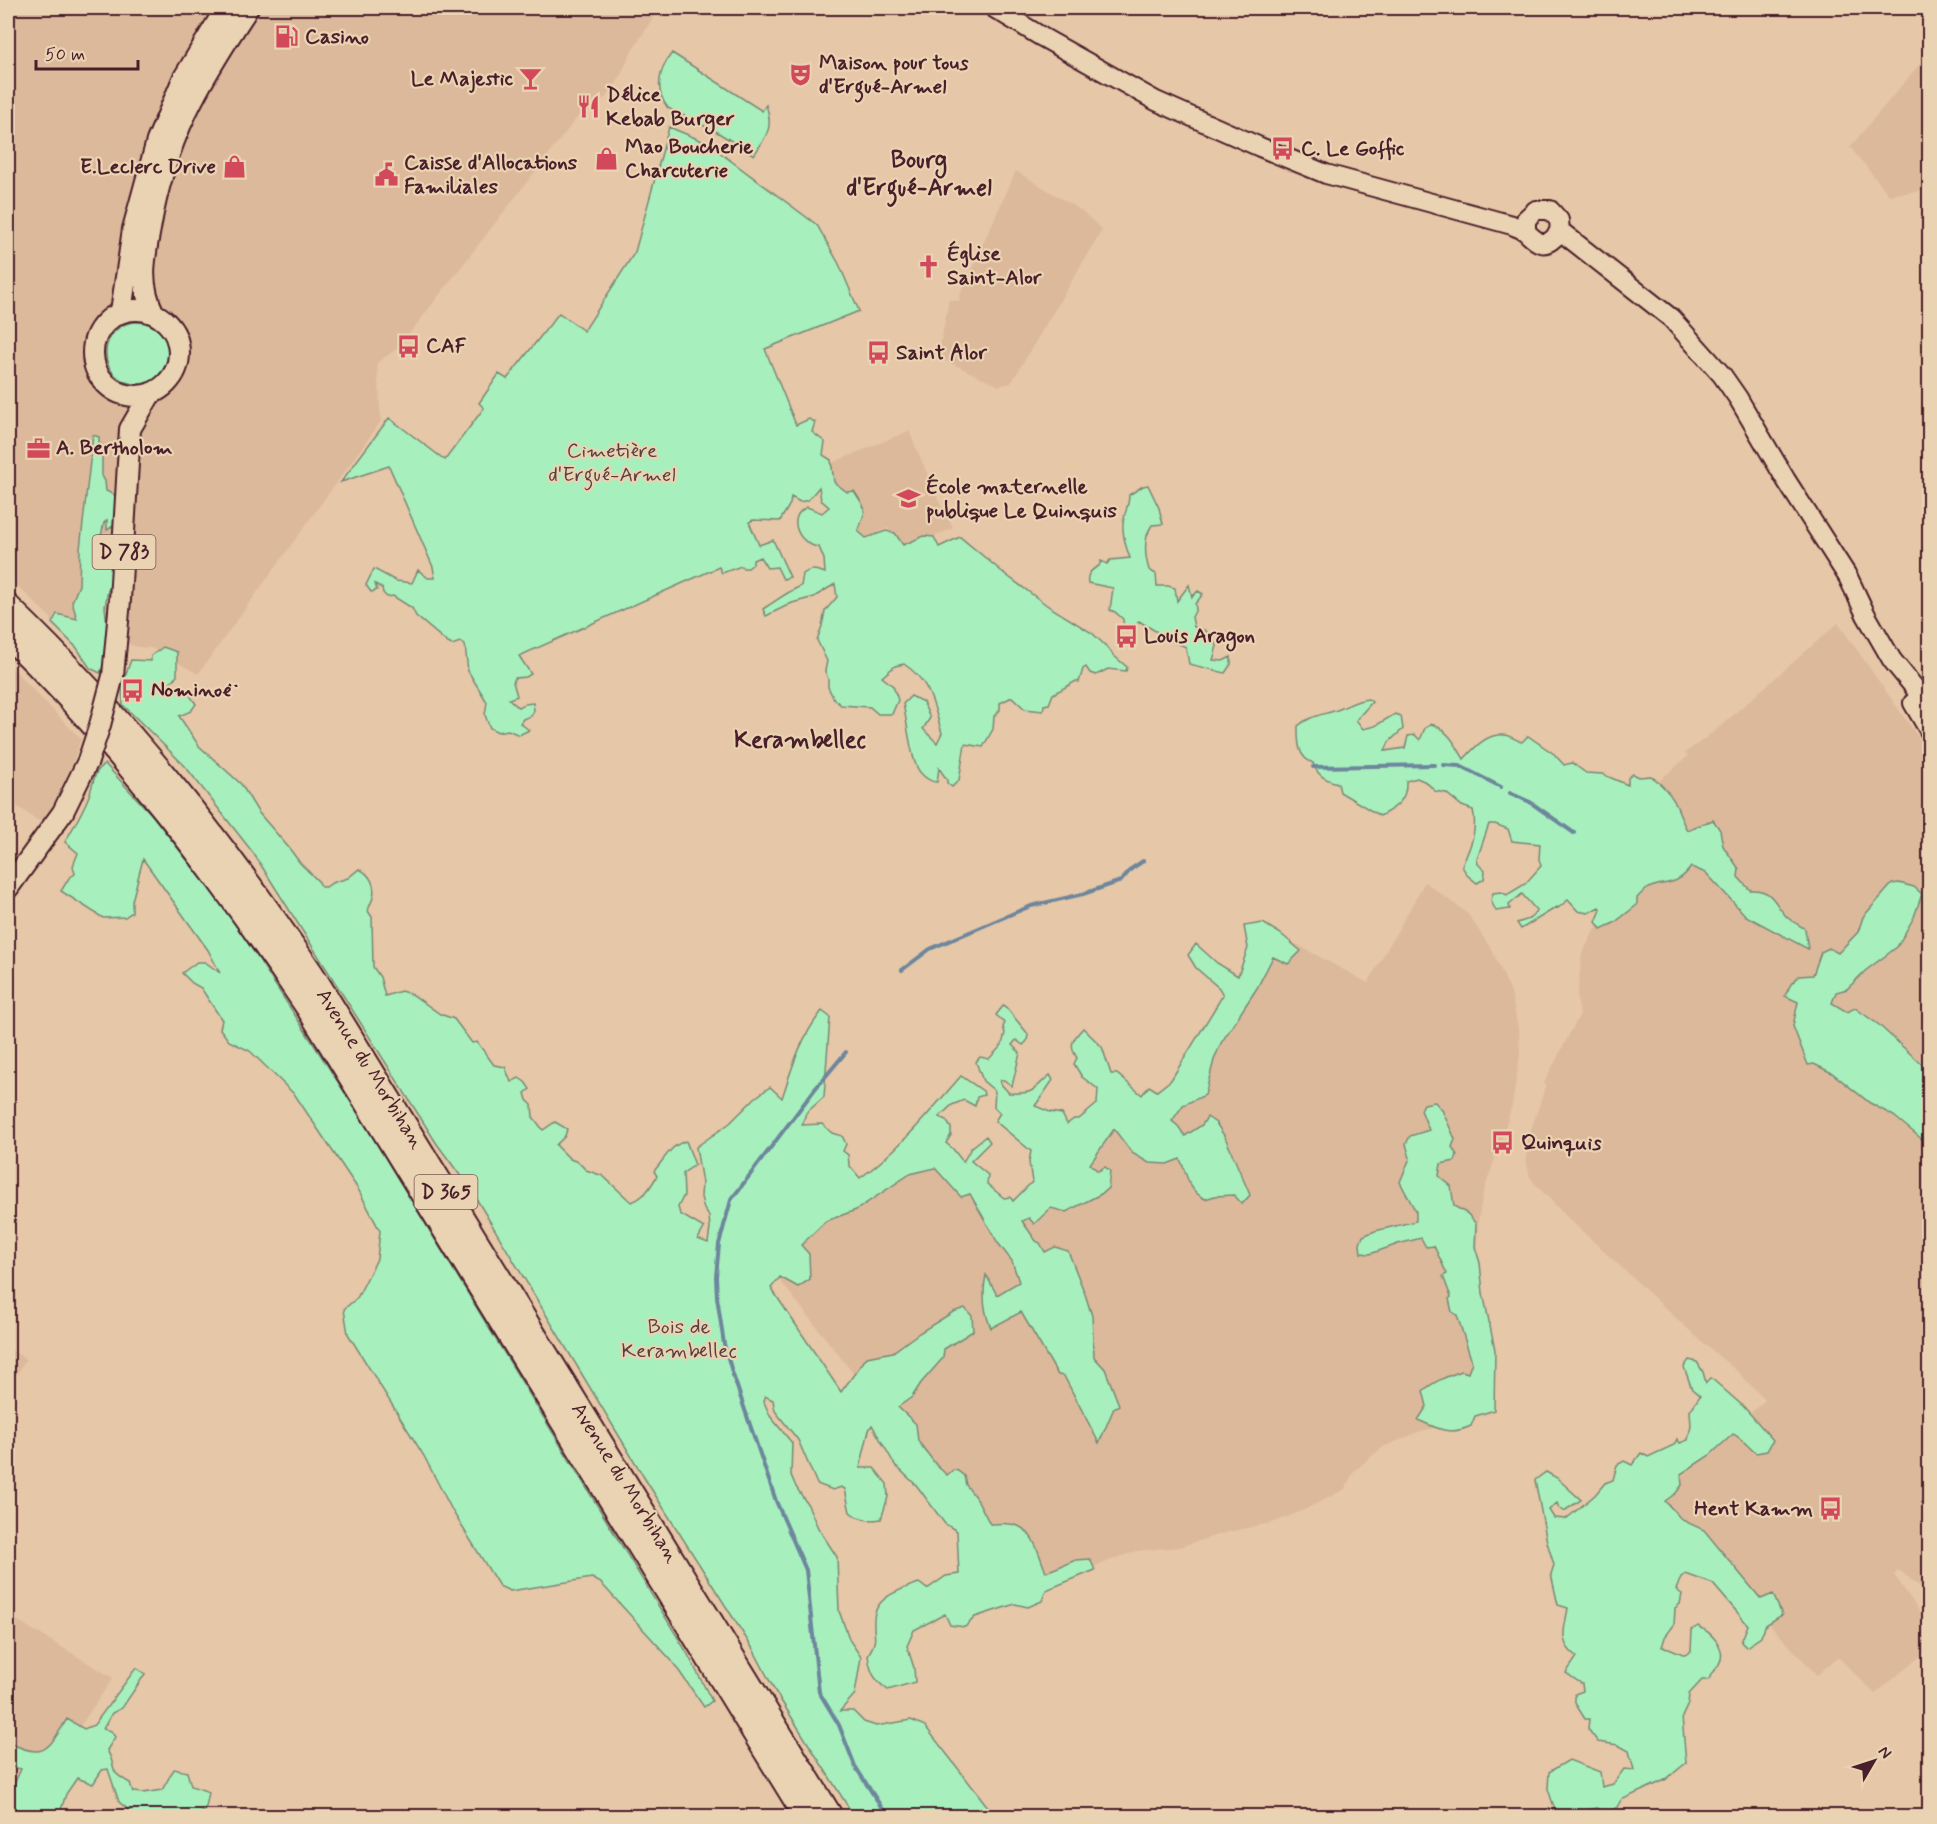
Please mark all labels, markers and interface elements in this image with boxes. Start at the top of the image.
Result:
place label: Casino [305,23,369,51]
fuel station icon: Casino [274,24,300,50]
scale bar [36,33,138,71]
text: 50 m [45,43,85,67]
place label: Maison pour tous d'Ergué-Armel [819,49,969,103]
theatre icon: Maison pour tous d'Ergué-Armel [788,62,814,88]
place label: Le Majestic [411,65,513,93]
bar icon: Le Majestic [518,66,544,92]
place label: Délice Kebab Burger [606,81,735,135]
restaurant icon: Délice Kebab Burger [575,94,601,120]
place label: Mao Boucherie Charcuterie [625,133,753,185]
place label: C. Le Goffic [1301,135,1405,163]
bus stop icon: C. Le Goffic [1270,136,1296,162]
district label: Bourg d'Ergué-Armel [846,145,992,207]
shop icon: Mao Boucherie Charcuterie [594,146,620,172]
place label: Caisse d'Allocations Familiales [404,149,578,201]
place label: E.Leclerc Drive [80,153,216,181]
shop icon: E.Leclerc Drive [221,154,247,180]
public building icon: Caisse d'Allocations Familiales [373,162,399,188]
place label: Église Saint-Alor [947,240,1043,292]
church icon: Église Saint-Alor [916,253,942,279]
place label: CAF [426,332,467,360]
bus stop icon: CAF [395,333,421,359]
place label: Saint Alor [896,339,988,367]
bus stop icon: Saint Alor [865,340,891,366]
place label: A. Bertholom [56,434,173,462]
office icon: A. Bertholom [25,435,51,461]
park label: Cimetière d'Ergué-Armel [548,437,676,491]
place label: École maternelle publique Le Quinquis [926,473,1118,525]
school or university icon: École maternelle publique Le Quinquis [895,486,921,512]
road number: D 783 [92,535,156,569]
place label: Louis Aragon [1144,622,1255,652]
bus stop icon: Louis Aragon [1113,623,1139,649]
place label: Nominoë [151,676,238,704]
bus stop icon: Nominoë [120,677,146,703]
district label: Kerambellec [734,725,867,756]
street label: Avenue du Morbihan [309,983,431,1155]
place label: Quinquis [1521,1129,1602,1157]
bus stop icon: Quinquis [1490,1130,1516,1156]
road number: D 365 [414,1175,478,1209]
park label: Bois de Kerambellec [621,1313,737,1365]
street label: Avenue du Morbihan [564,1397,686,1569]
place label: Hent Kamm [1694,1495,1813,1523]
bus stop icon: Hent Kamm [1818,1496,1844,1522]
north arrow [1844,1731,1904,1791]
text: N [1873,1742,1896,1763]

